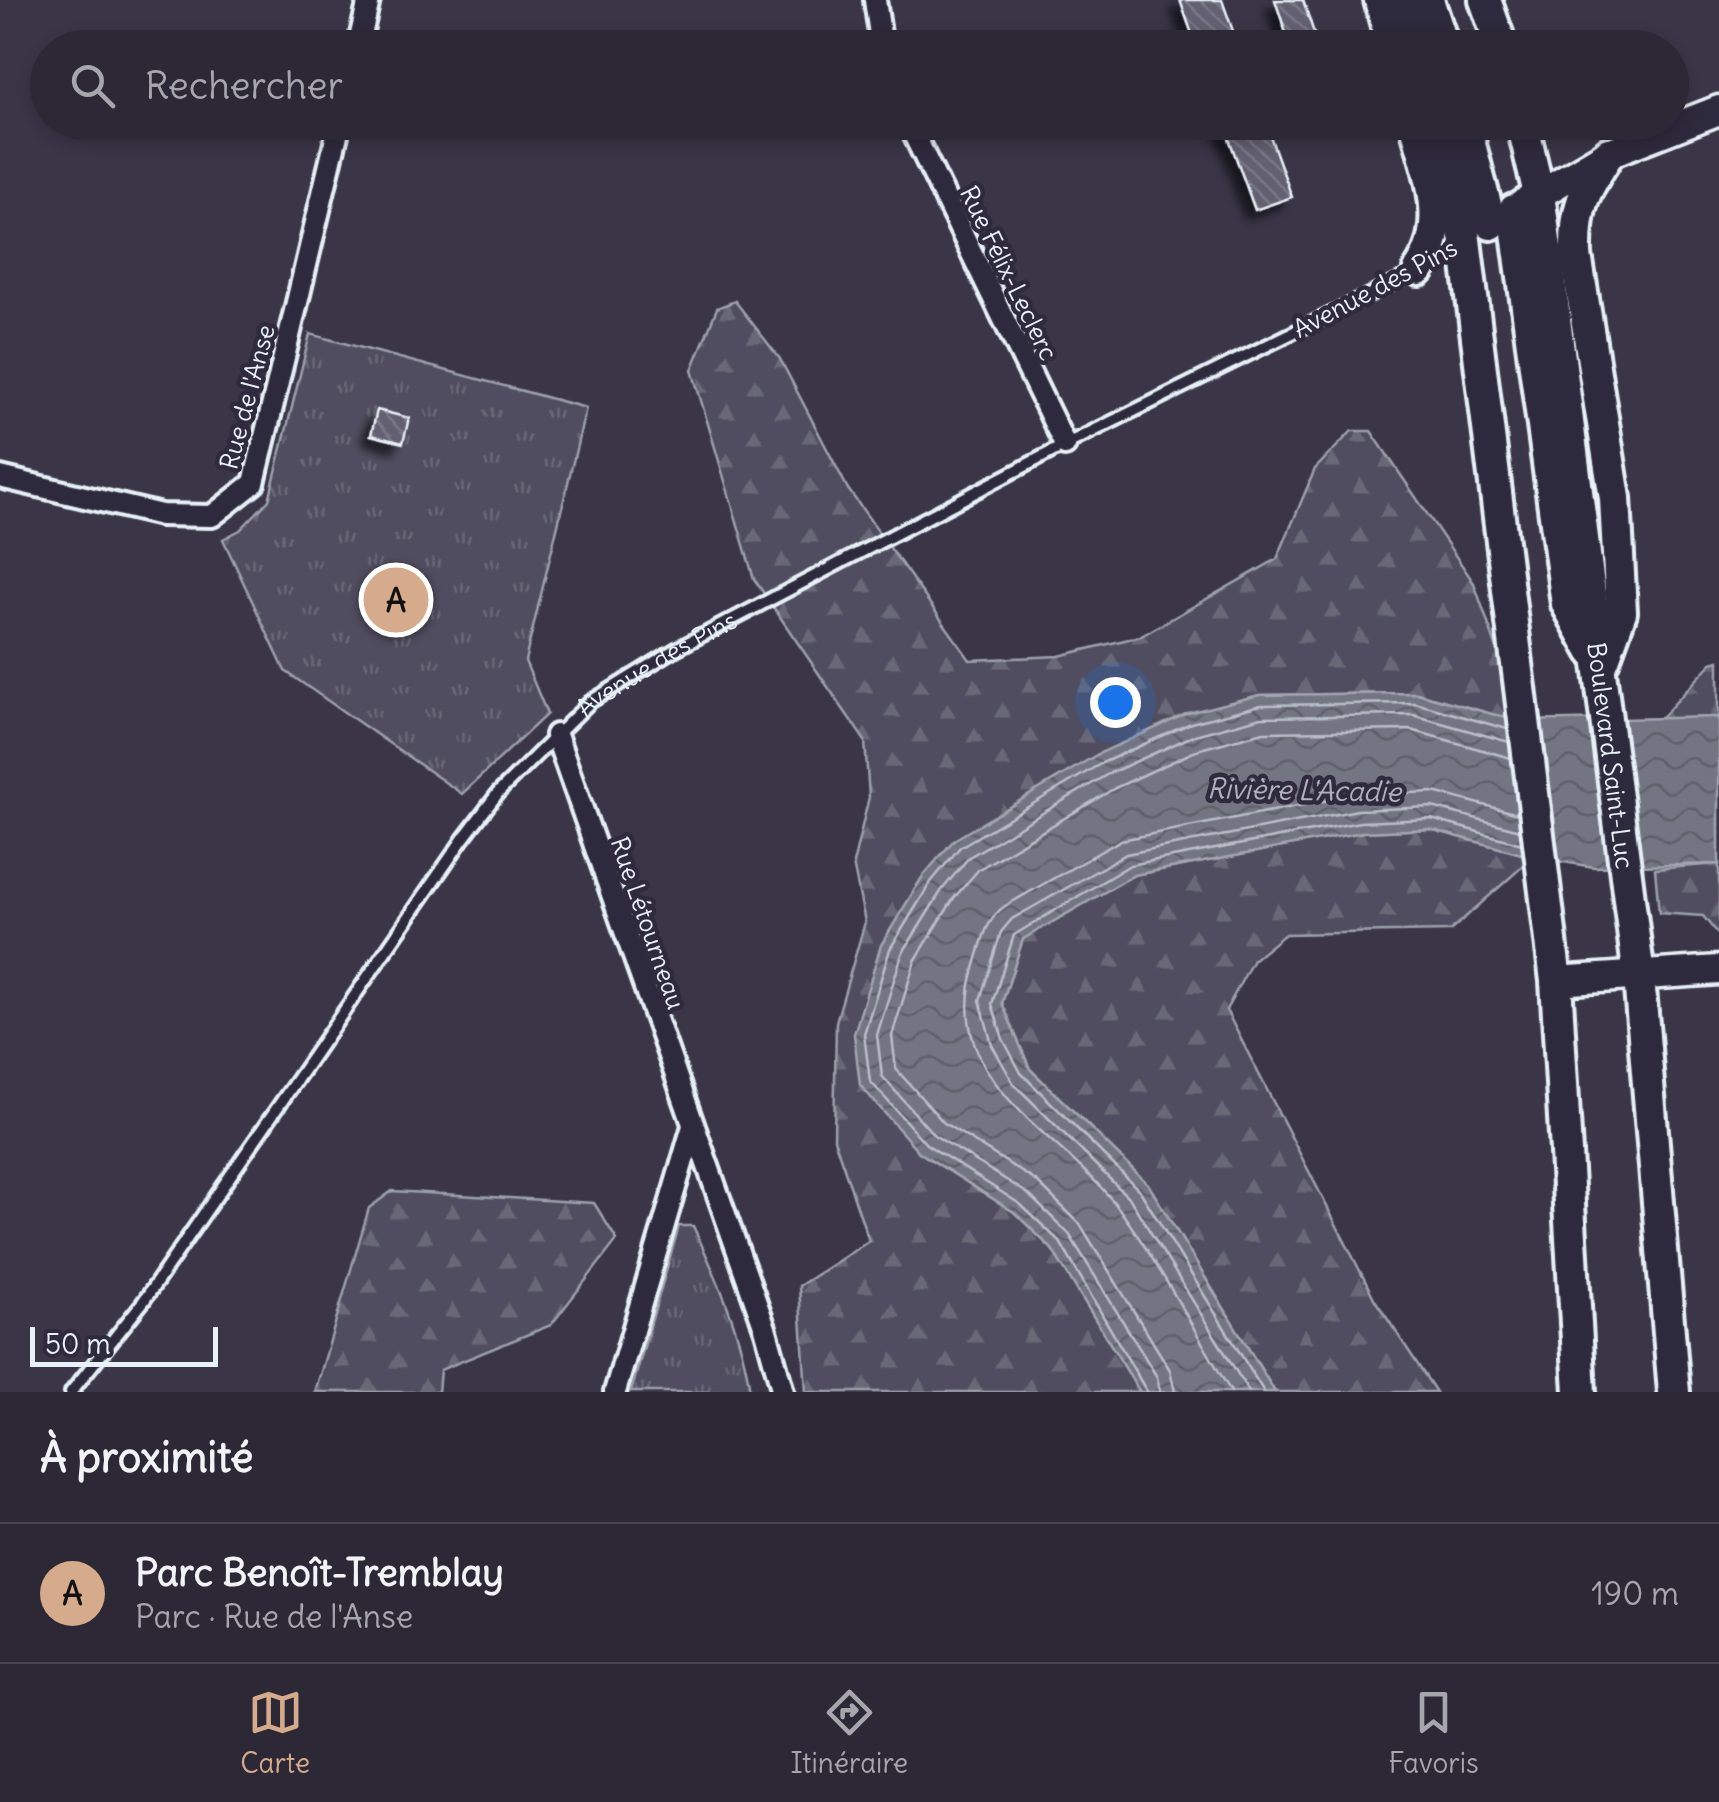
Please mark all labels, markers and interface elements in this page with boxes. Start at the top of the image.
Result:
search box [30,30,1689,140]
icon: search [65,58,120,113]
text: Rechercher [145,62,343,109]
street label: Rue Félix-Leclerc [953,181,1065,365]
street label: Avenue des Pins [1287,231,1463,345]
street label: Rue de l'Anse [212,321,282,473]
pin: A [364,562,428,638]
street label: Avenue des Pins [569,604,742,723]
street label: Boulevard Saint-Luc [1580,640,1641,871]
your location [1090,677,1141,728]
water label: Rivière L'Acadie [1207,770,1403,810]
street label: Rue Létourneau [604,833,692,1013]
scale bar [30,1322,218,1366]
text: 50 m [45,1326,111,1362]
text: À proximité [40,1431,253,1483]
text: Parc Benoît-Tremblay [135,1549,504,1596]
text: A [62,1573,83,1614]
text: 190 m [1591,1573,1679,1614]
text: Parc · Rue de l'Anse [135,1596,413,1637]
tab: Carte [240,1685,310,1781]
tab: Itinéraire [790,1685,908,1781]
tab: Favoris [1389,1685,1479,1781]

